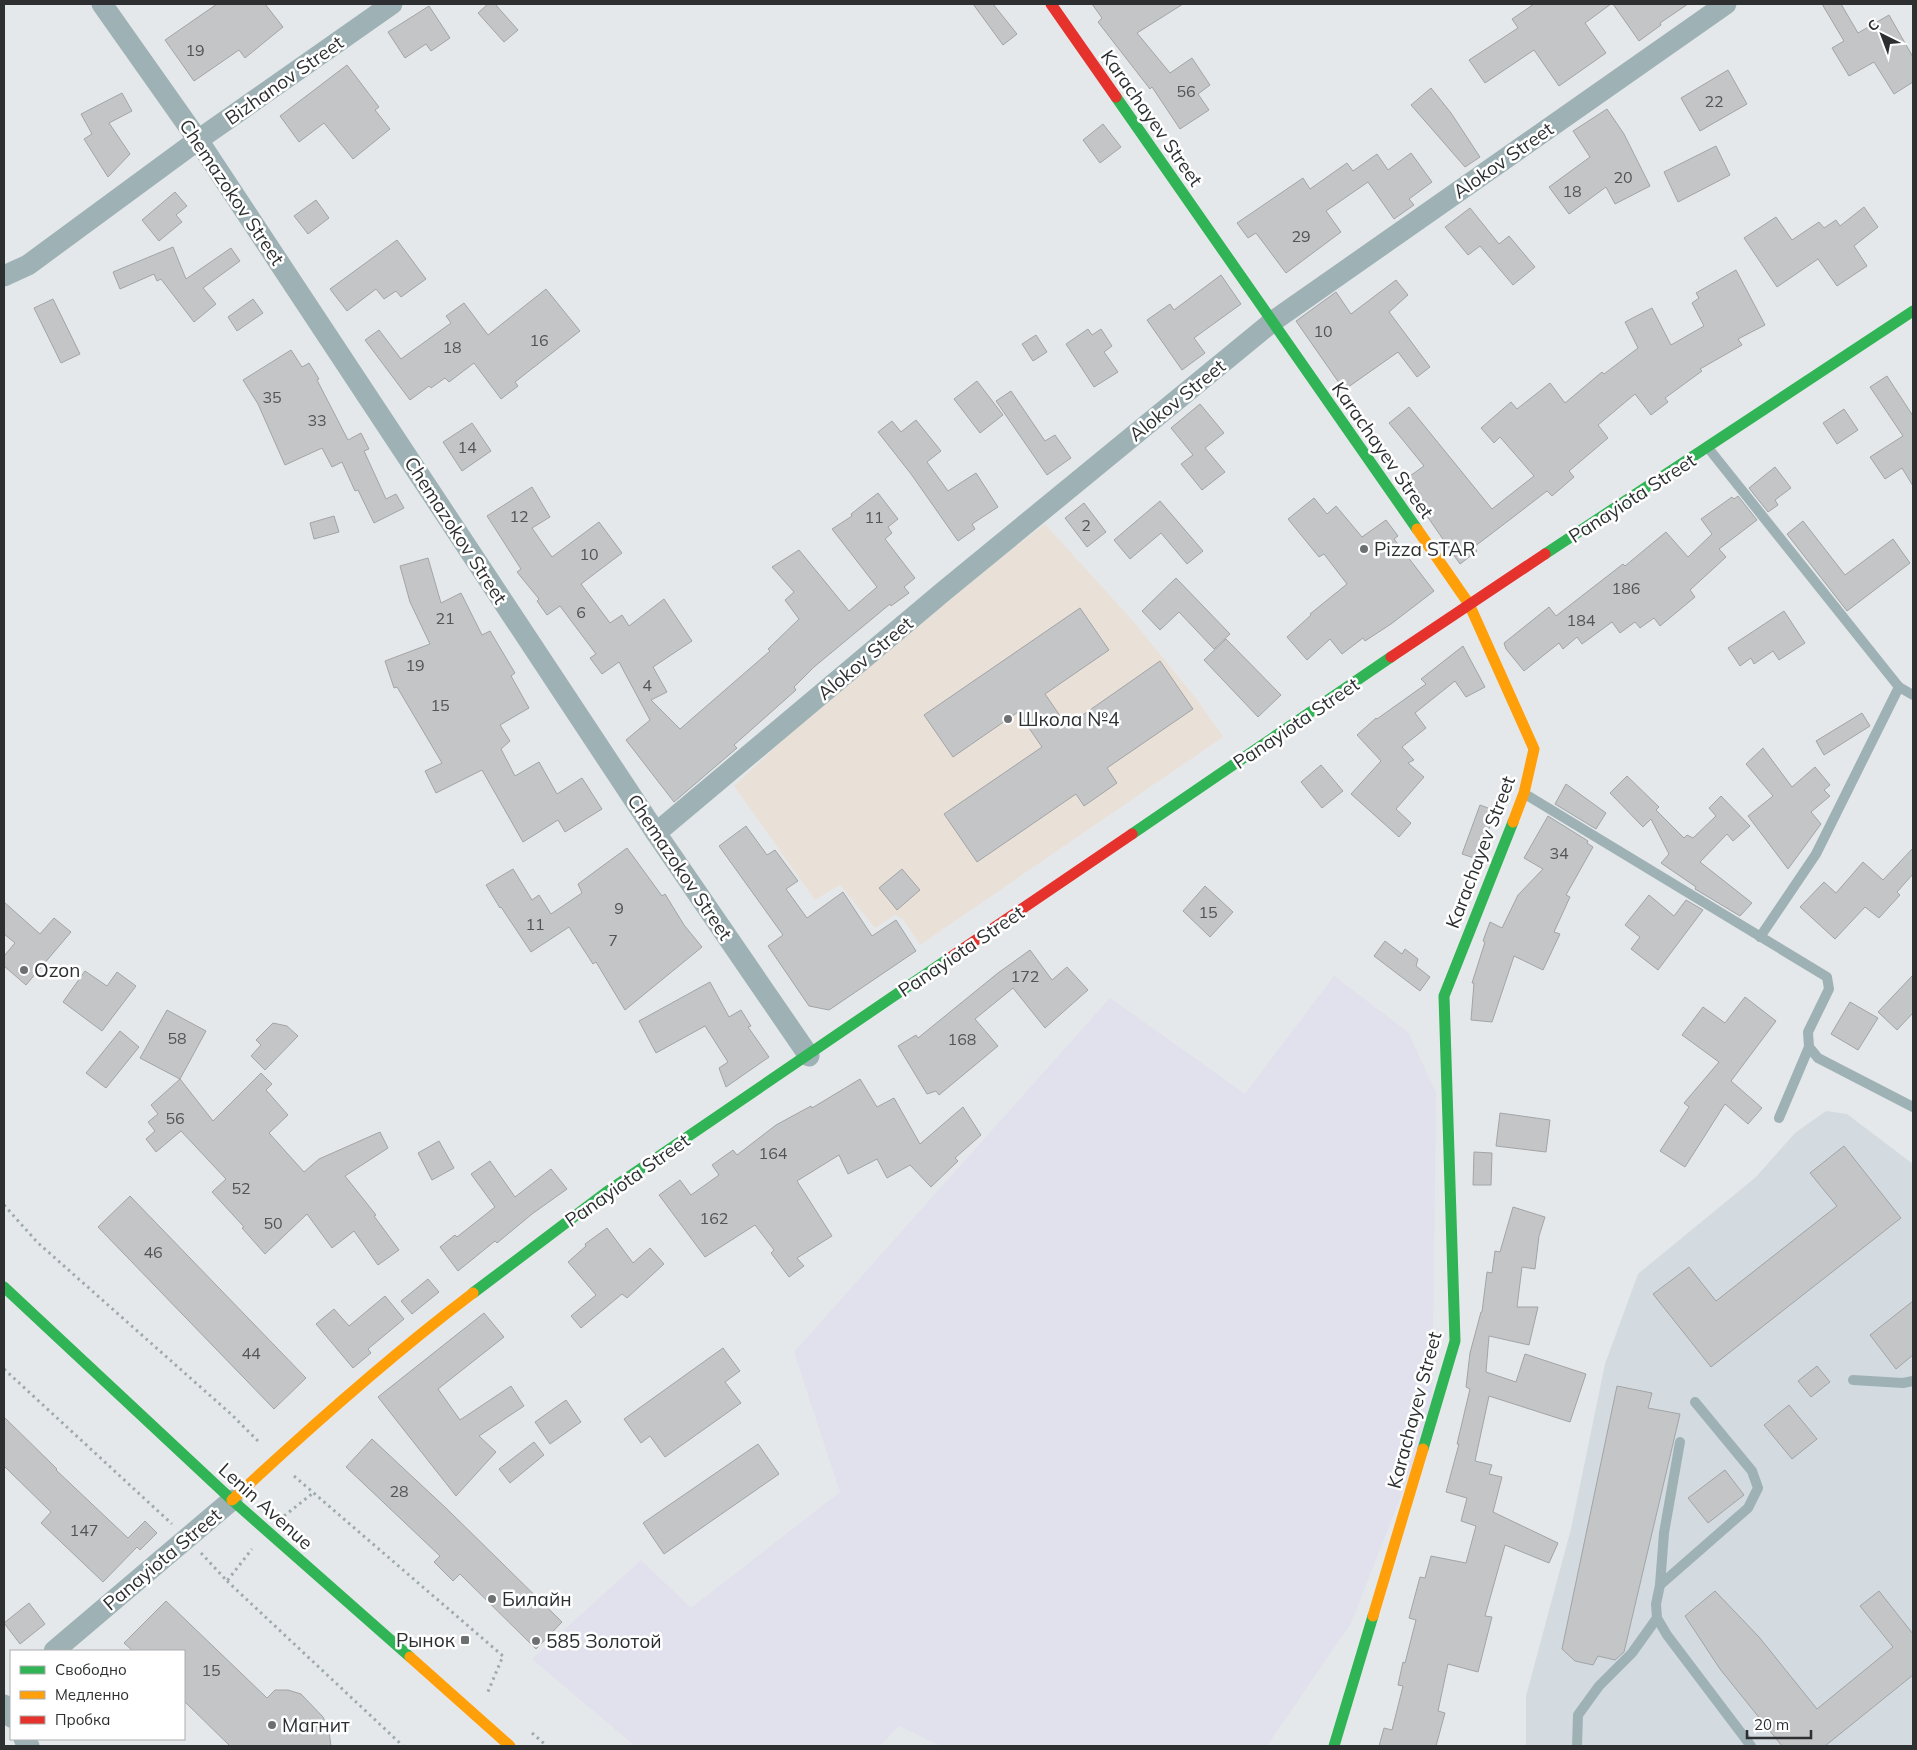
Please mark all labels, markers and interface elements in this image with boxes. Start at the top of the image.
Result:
north arrow [1857,10,1907,60]
text: С [1864,15,1883,35]
street label: Bizhanov Street [220,30,348,130]
house number: 19 [185,40,205,60]
street label: Karachayev Street [1096,45,1208,191]
house number: 56 [1176,81,1196,101]
house number: 22 [1704,91,1724,111]
street label: Chemazokov Street [174,114,290,270]
street label: Alokov Street [1448,116,1558,203]
house number: 20 [1613,167,1633,187]
house number: 18 [1562,181,1582,201]
house number: 29 [1291,226,1311,246]
house number: 10 [1313,321,1333,341]
house number: 16 [529,330,549,350]
house number: 18 [442,337,462,357]
street label: Alokov Street [1124,354,1230,446]
street label: Karachayev Street [1327,377,1439,523]
house number: 35 [262,387,282,407]
house number: 33 [307,410,327,430]
house number: 14 [457,437,477,457]
street label: Panayiota Street [1564,448,1700,548]
street label: Chemazokov Street [399,452,513,608]
house number: 12 [509,506,529,526]
house number: 11 [864,507,884,527]
house number: 2 [1081,515,1091,535]
place label: Pizza STAR [1374,537,1476,561]
marker: Pizza STAR [1358,543,1370,555]
house number: 10 [579,544,599,564]
house number: 186 [1612,578,1640,598]
house number: 6 [576,602,586,622]
house number: 21 [435,608,455,628]
house number: 184 [1567,610,1596,630]
street label: Alokov Street [812,611,918,705]
house number: 19 [405,655,425,675]
street label: Panayiota Street [1228,672,1364,774]
house number: 4 [642,675,652,695]
house number: 15 [430,695,450,715]
place label: Школа №4 [1018,707,1119,731]
marker: Школа №4 [1002,713,1014,725]
street label: Karachayev Street [1440,772,1520,932]
street label: Chemazokov Street [622,789,738,945]
house number: 34 [1549,843,1569,863]
house number: 9 [614,898,624,918]
street label: Panayiota Street [893,900,1029,1002]
house number: 15 [1198,902,1218,922]
house number: 11 [525,914,545,934]
house number: 7 [608,930,618,950]
place label: Ozon [34,958,80,982]
marker: Ozon [18,964,30,976]
house number: 172 [1011,966,1039,986]
house number: 58 [167,1028,187,1048]
house number: 168 [948,1029,976,1049]
house number: 56 [165,1108,185,1128]
street label: Panayiota Street [560,1128,694,1232]
house number: 164 [759,1143,788,1163]
house number: 52 [231,1178,251,1198]
house number: 162 [700,1208,728,1228]
house number: 50 [263,1213,283,1233]
house number: 46 [143,1242,163,1262]
street label: Karachayev Street [1382,1329,1447,1491]
house number: 44 [241,1343,261,1363]
street label: Lenin Avenue [214,1457,318,1555]
house number: 28 [389,1481,409,1501]
street label: Panayiota Street [98,1502,226,1615]
house number: 147 [70,1520,98,1540]
place label: Билайн [502,1587,572,1611]
marker: Билайн [486,1593,498,1605]
place label: Рынок [396,1628,456,1652]
place label: 585 Золотой [546,1629,662,1653]
marker: Рынок [459,1634,471,1646]
marker: 585 Золотой [530,1635,542,1647]
legend [10,1650,185,1740]
text: Свободно [55,1660,127,1679]
house number: 15 [201,1660,221,1680]
text: Медленно [55,1685,129,1704]
scale bar [1747,1708,1811,1740]
text: Пробка [55,1710,110,1729]
place label: Магнит [282,1713,350,1737]
text: 20 m [1754,1715,1789,1734]
marker: Магнит [266,1719,278,1731]

